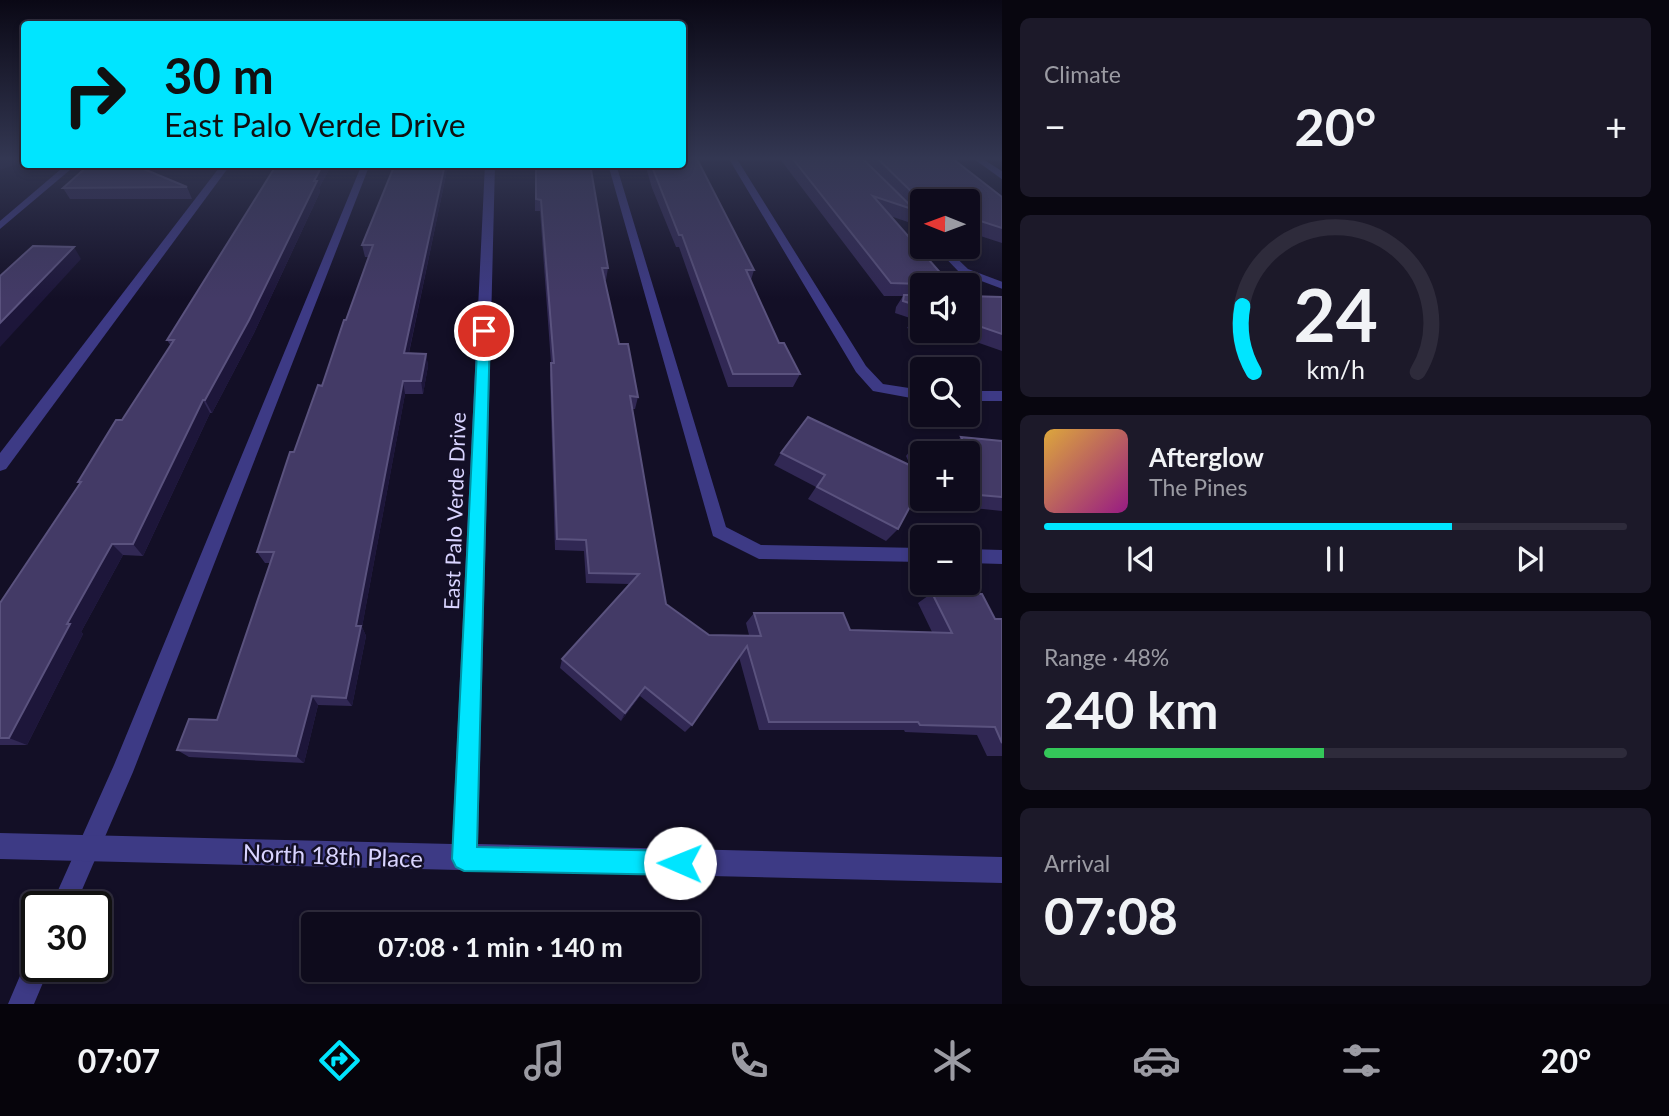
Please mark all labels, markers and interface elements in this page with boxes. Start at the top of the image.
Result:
text: 30 m [164,46,274,104]
icon: right [49,49,140,140]
text: Climate [1044,60,1121,88]
text: 20° [1295,95,1376,157]
text: − [1044,103,1066,149]
text: + [1605,103,1627,149]
text: East Palo Verde Drive [164,105,466,144]
north arrow [910,189,980,259]
map controls [910,189,980,595]
text: 24 [1293,270,1378,358]
button: sound [910,273,980,343]
pin [454,301,514,361]
icon: arrive [465,312,503,350]
text: km/h [1306,353,1365,383]
button: search [910,357,980,427]
street label: East Palo Verde Drive [438,412,470,610]
button: + [910,441,980,511]
text: Afterglow [1149,441,1264,473]
text: The Pines [1149,473,1247,501]
button: − [910,525,980,595]
icon: previous [1122,540,1160,578]
icon: pause [1316,540,1354,578]
icon: next [1511,540,1549,578]
text: Range · 48% [1044,643,1169,671]
text: 240 km [1044,678,1218,740]
position arrow [643,826,717,900]
street label: North 18th Place [242,837,424,873]
text: Arrival [1044,849,1110,877]
text: 07:08 [1044,884,1178,946]
speed limit sign: 30 [21,891,112,982]
text: 07:08 · 1 min · 140 m [378,931,623,963]
icon: directions [315,1036,364,1085]
icon: music [520,1036,569,1085]
icon: phone [724,1036,773,1085]
icon: climate [928,1036,977,1085]
icon: car [1132,1036,1181,1085]
icon: filters [1337,1036,1386,1085]
text: 07:07 [78,1041,160,1080]
text: 20° [1541,1041,1591,1080]

